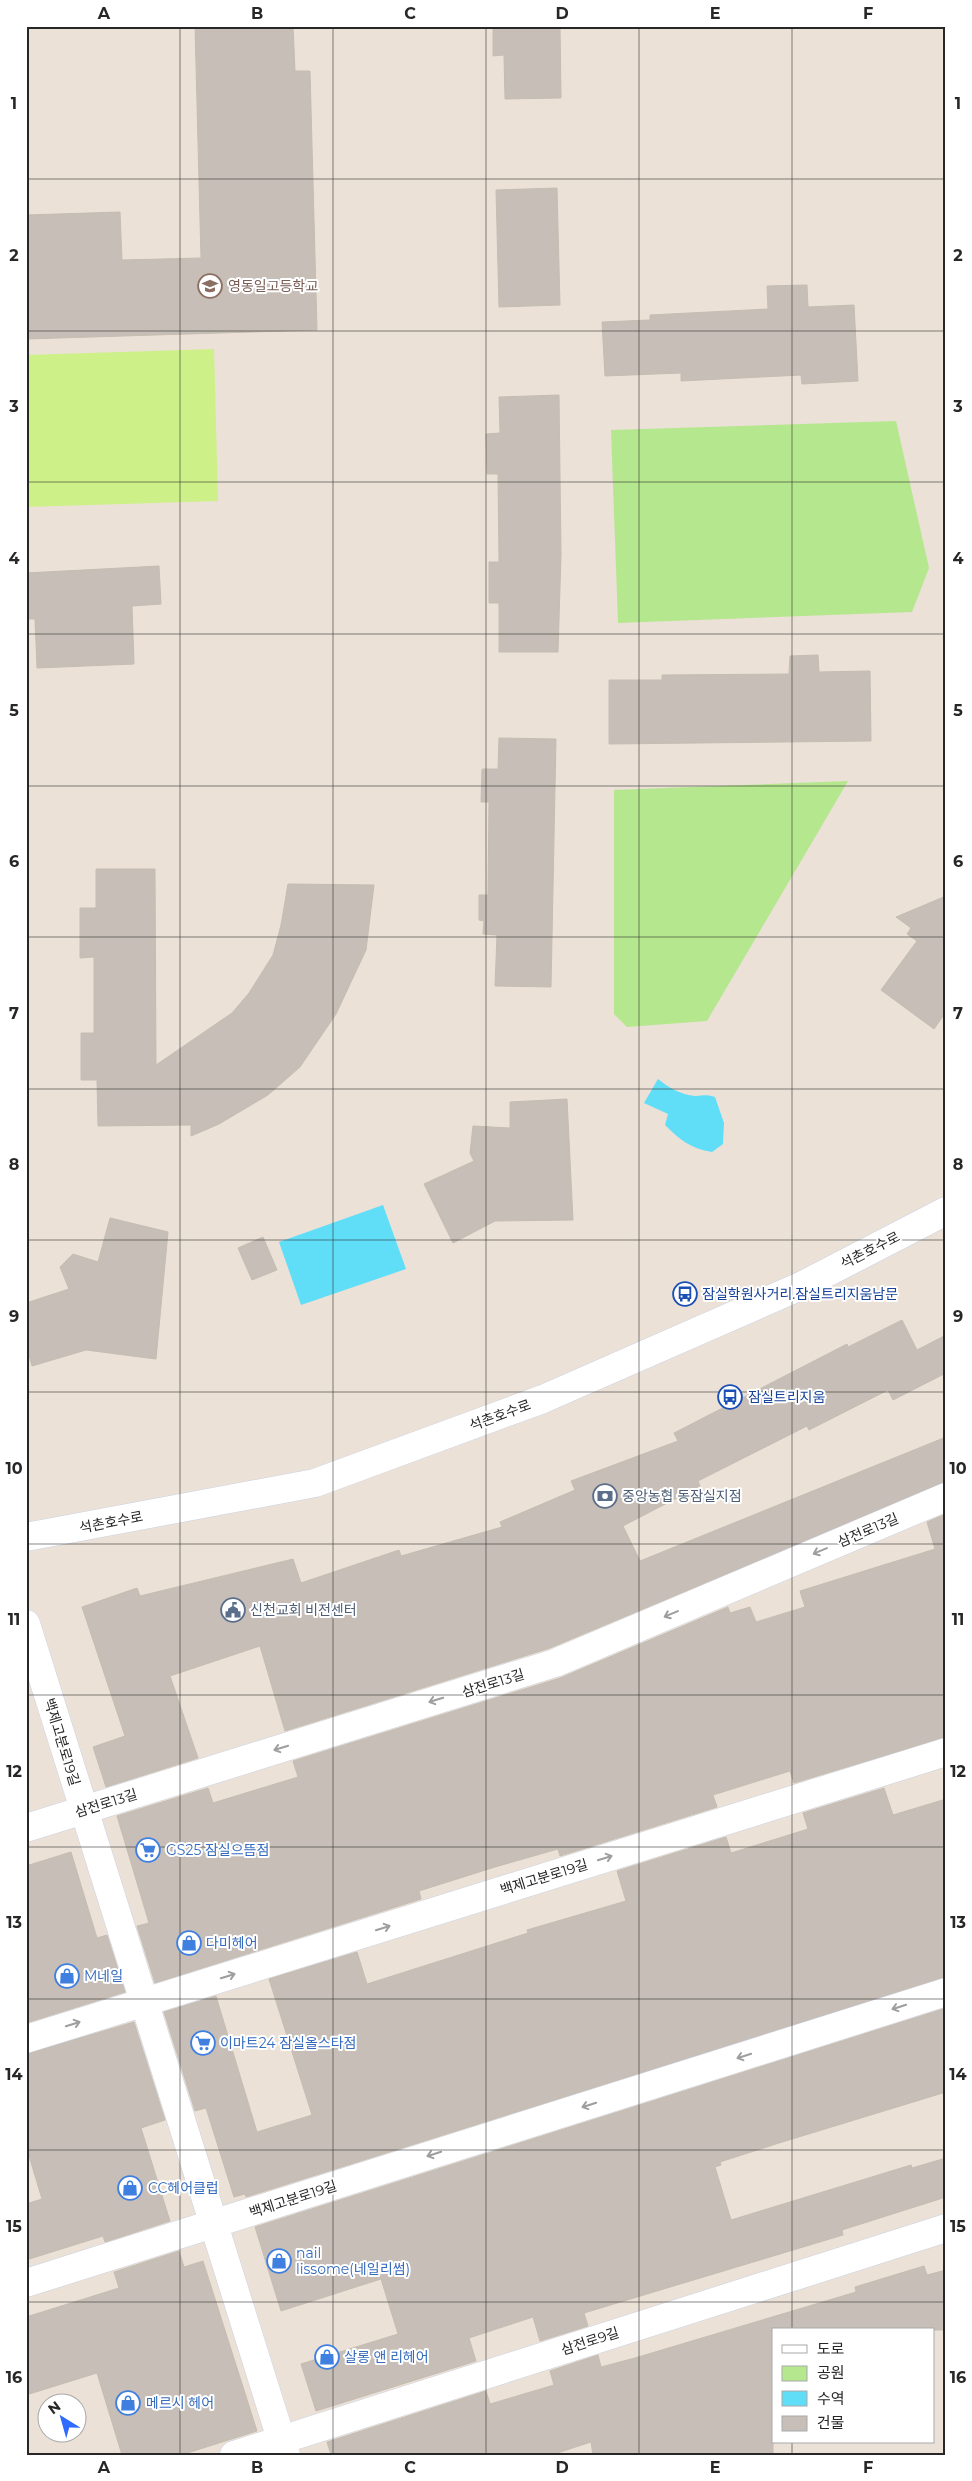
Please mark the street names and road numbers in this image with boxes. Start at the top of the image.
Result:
street label: 석촌호수로 [837,1227,903,1273]
street label: 석촌호수로 [467,1395,533,1434]
street label: 석촌호수로 [78,1507,144,1537]
street label: 삼전로13길 [835,1509,901,1551]
street label: 삼전로13길 [460,1665,526,1701]
street label: 백제고분로19길 [40,1696,84,1788]
street label: 삼전로13길 [73,1785,139,1821]
street label: 백제고분로19길 [498,1855,590,1899]
street label: 백제고분로19길 [247,2176,339,2222]
street label: 삼전로9길 [559,2323,621,2359]

